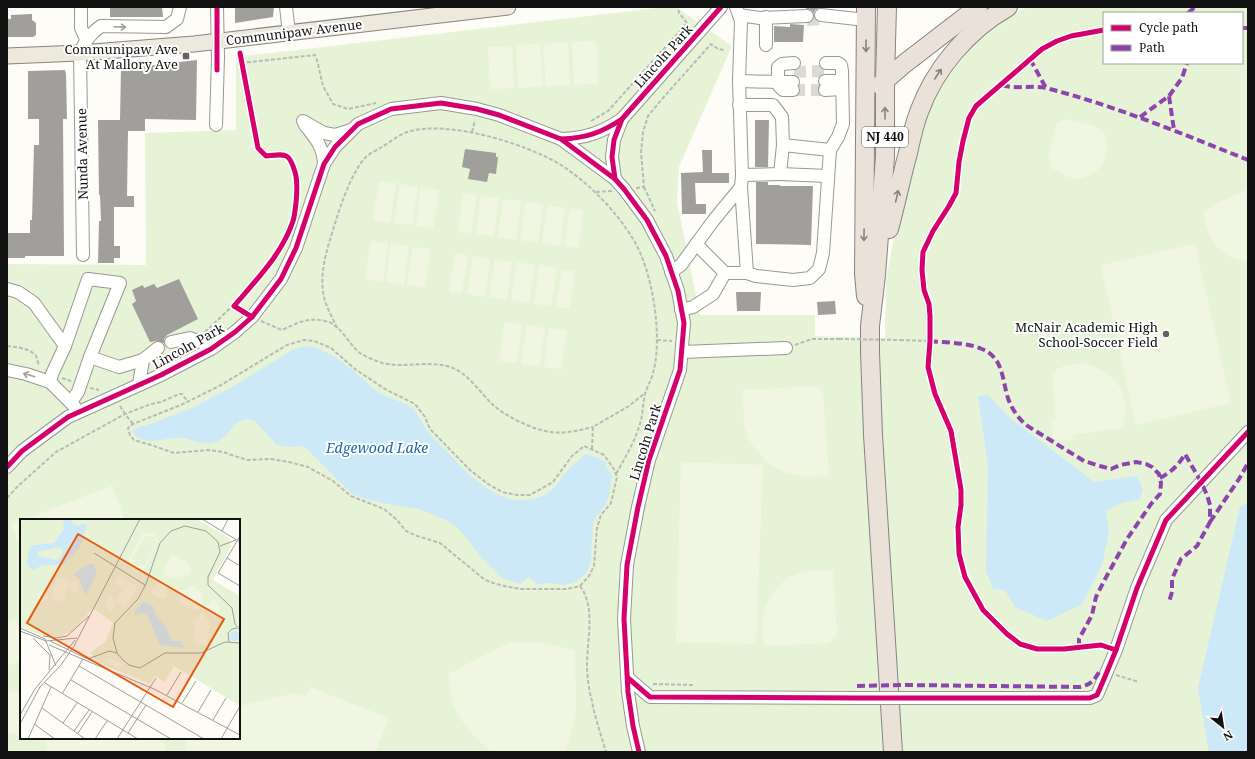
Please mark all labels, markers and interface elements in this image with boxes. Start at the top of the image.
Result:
legend [1103,12,1243,64]
street label: Communipaw Avenue [225,15,363,49]
text: Cycle path [1139,19,1199,36]
street label: Lincoln Park [630,20,696,91]
one-way arrow [113,23,126,30]
one-way arrow [862,39,870,52]
text: Path [1139,39,1165,56]
place label: Communipaw Ave At Mallory Ave [64,40,178,73]
marker: Communipaw Ave At Mallory Ave [181,51,191,61]
one-way arrow [934,69,942,80]
one-way arrow [881,107,889,120]
street label: Nunda Avenue [72,108,92,200]
road number: NJ 440 [862,127,908,147]
one-way arrow [893,190,901,203]
one-way arrow [860,228,868,241]
place label: McNair Academic High School-Soccer Field [1015,318,1158,351]
street label: Lincoln Park [149,319,227,373]
marker: McNair Academic High School-Soccer Field [1161,329,1171,339]
one-way arrow [23,371,36,378]
street label: Lincoln Park [625,401,665,483]
water label: Edgewood Lake [325,438,428,457]
inset map [20,519,240,739]
north arrow [1203,707,1243,747]
text: N [1220,727,1236,745]

